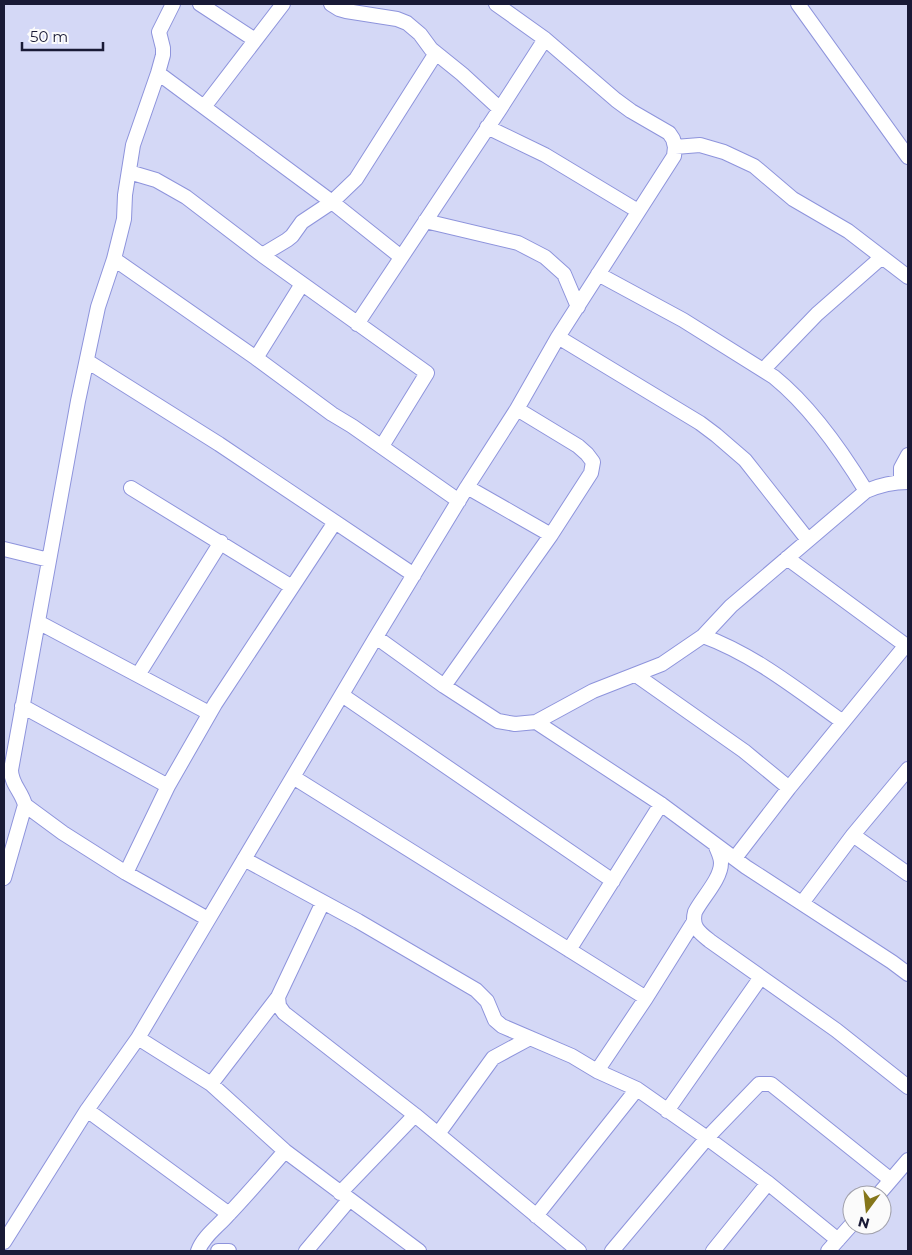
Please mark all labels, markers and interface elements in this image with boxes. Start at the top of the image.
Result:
scale bar [22,20,104,52]
text: 50 m [30,27,68,46]
north arrow [842,1185,892,1235]
text: N [856,1212,871,1233]

